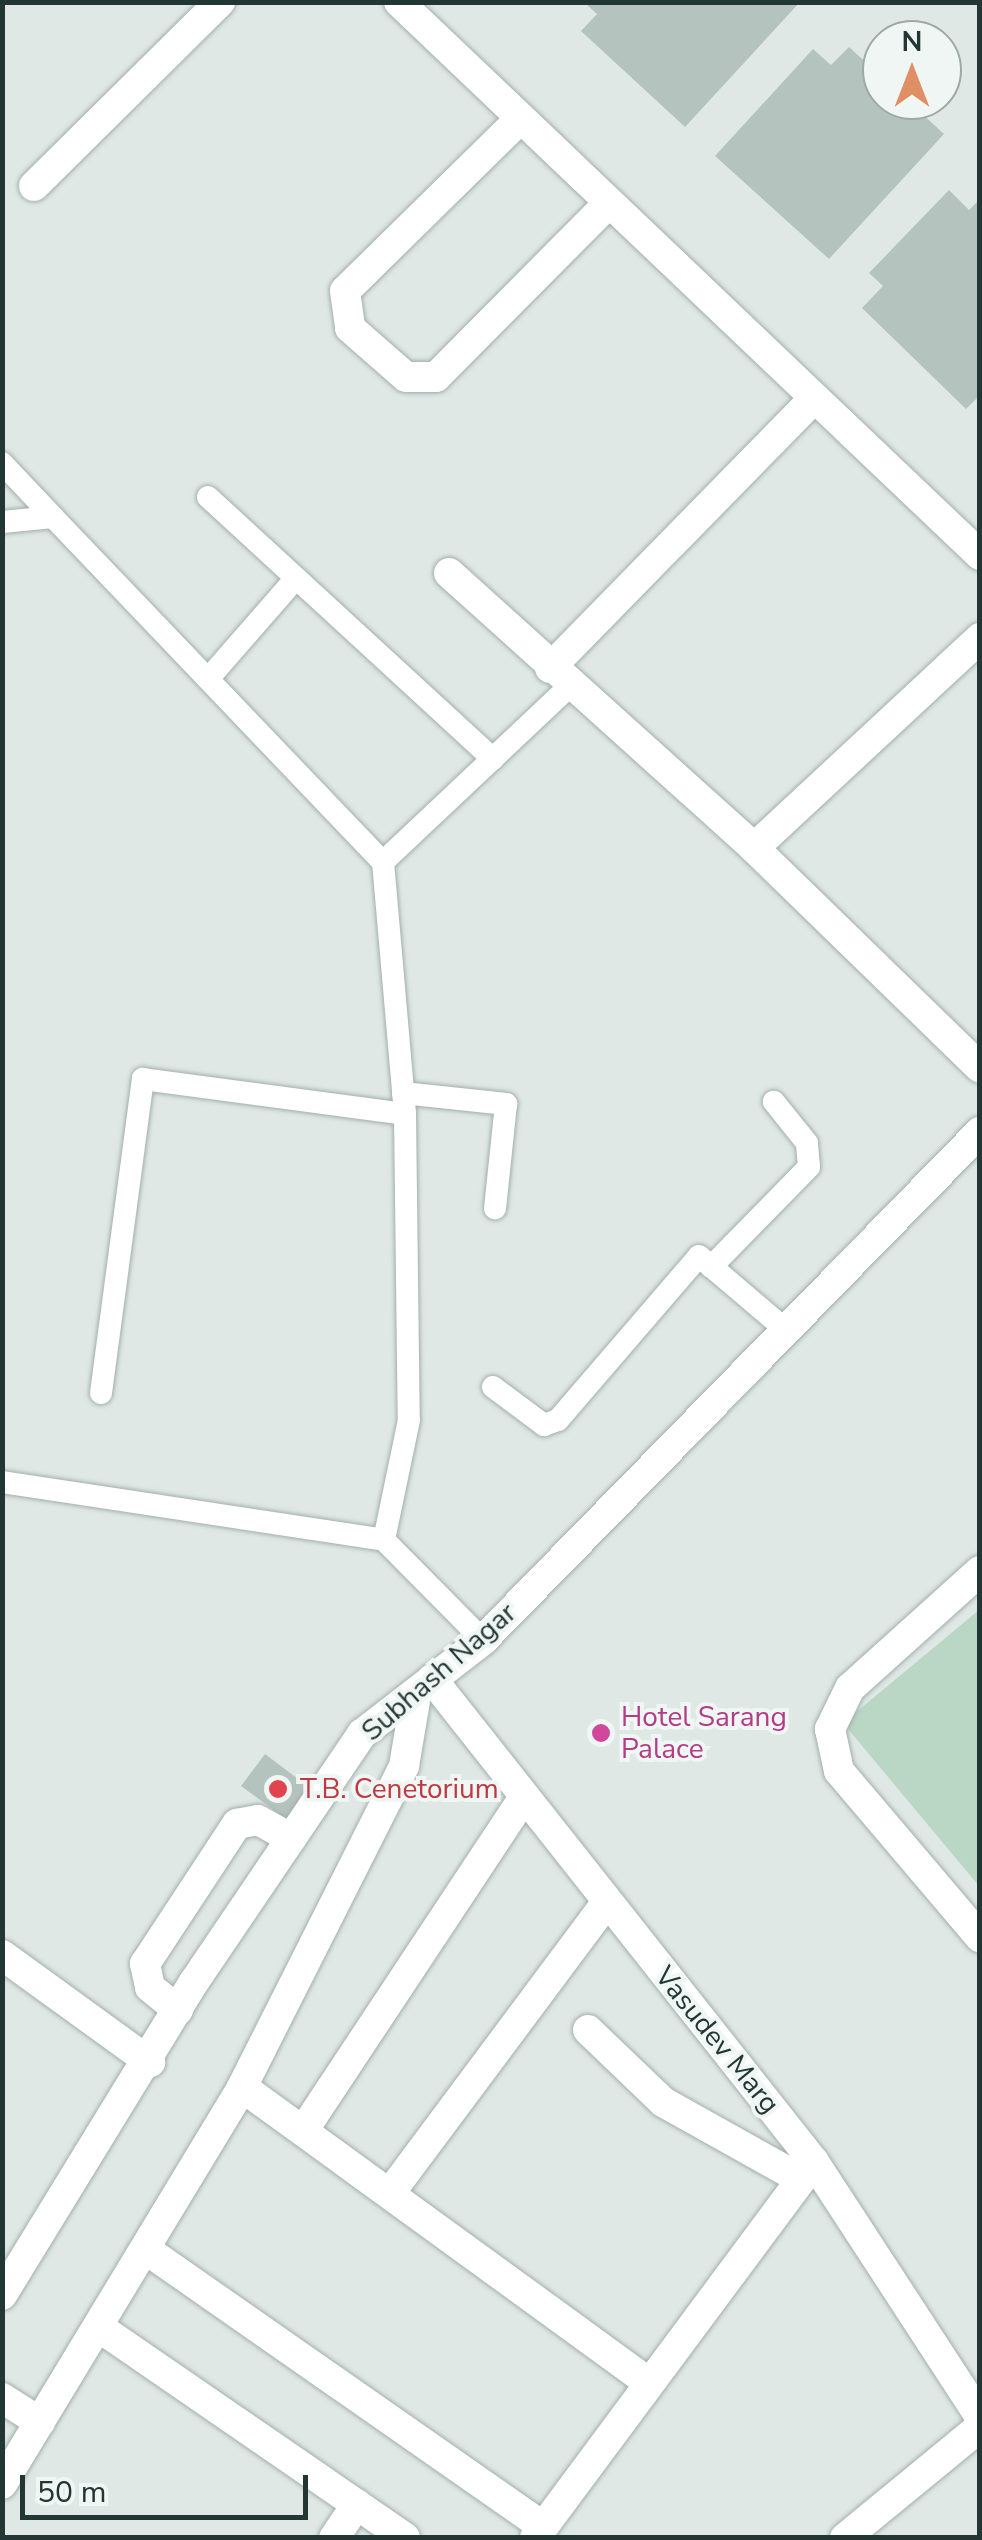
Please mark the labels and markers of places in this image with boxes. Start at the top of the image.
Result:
place label: Hotel Sarang Palace [621,1700,787,1766]
marker: Hotel Sarang Palace [590,1722,612,1744]
place label: T.B. Cenetorium [300,1772,499,1806]
marker: T.B. Cenetorium [265,1776,291,1802]

